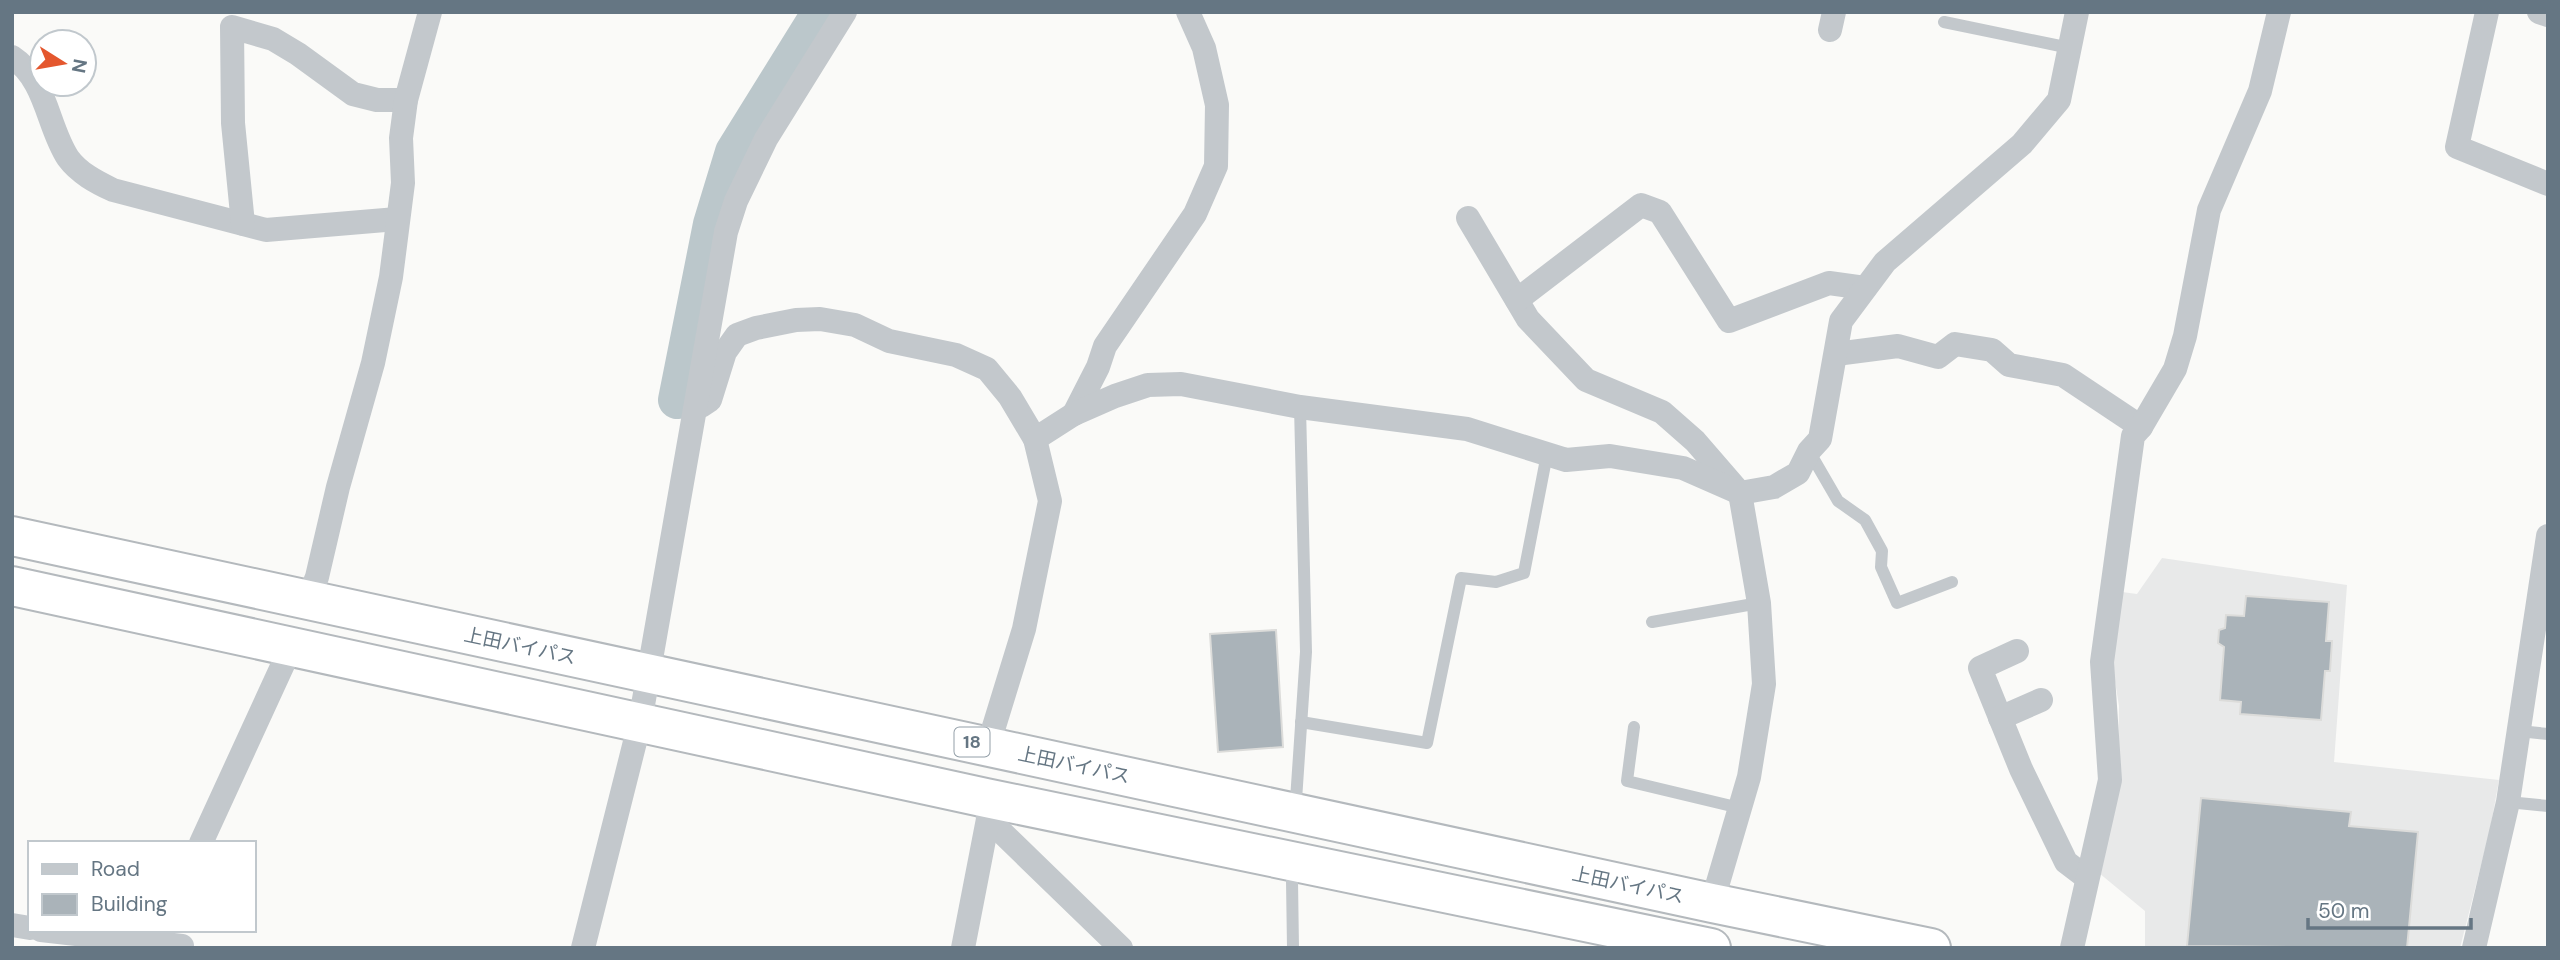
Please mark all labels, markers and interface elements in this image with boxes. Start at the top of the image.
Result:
north arrow [28,28,98,98]
text: N [66,57,93,75]
street label: 上田バイパス [462,622,578,670]
road number: 18 [954,728,990,756]
street label: 上田バイパス [1016,741,1132,789]
legend [28,841,256,932]
text: Road [91,855,140,883]
street label: 上田バイパス [1570,861,1686,909]
scale bar [2308,886,2471,930]
text: Building [91,890,168,918]
text: 50 m [2318,897,2369,925]

